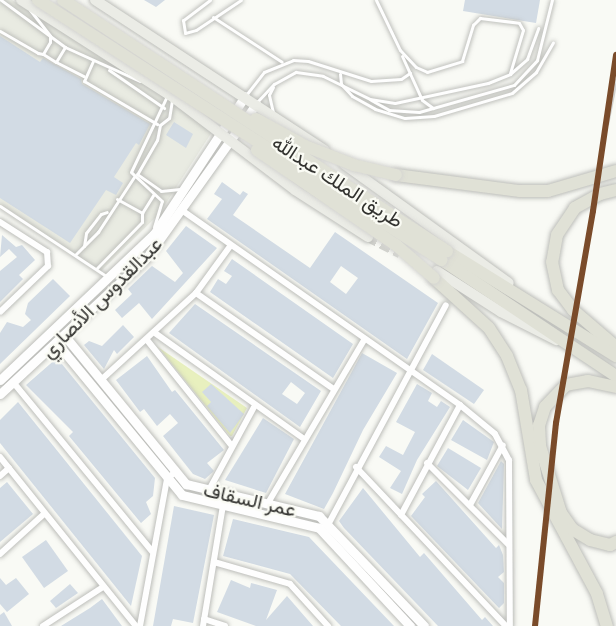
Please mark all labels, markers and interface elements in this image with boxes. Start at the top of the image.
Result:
street label: طريق الملك عبدالله [268,130,408,232]
street label: عبدالقدوس الأنصاري [35,231,167,363]
street label: عمر السقاف [201,477,299,521]

